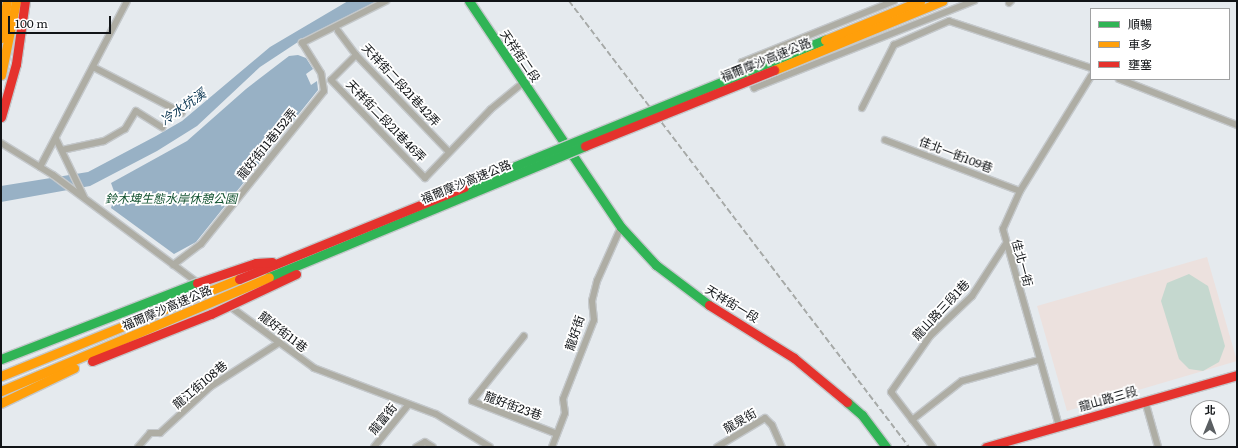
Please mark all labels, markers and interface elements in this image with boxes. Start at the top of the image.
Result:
scale bar [10,8,113,34]
legend [1090,8,1230,80]
text: 100 m [15,14,48,32]
text: 順暢 [1128,15,1152,33]
street label: 天祥街二段 [497,27,543,85]
street label: 福爾摩沙高速公路 [719,35,813,85]
text: 車多 [1128,35,1152,53]
street label: 天祥街二段21巷42弄 [359,41,443,129]
text: 壅塞 [1128,55,1152,73]
street label: 天祥街二段21巷46弄 [343,77,429,165]
water label: 冷水坑溪 [157,86,209,128]
street label: 龍好街11巷152弄 [234,106,300,182]
street label: 佳北一街109巷 [917,134,995,176]
street label: 福爾摩沙高速公路 [419,157,513,207]
park label: 鈴木埤生態水岸休憩公園 [105,192,237,206]
street label: 佳北一街 [1009,238,1035,288]
street label: 龍山路三段1巷 [910,277,972,343]
street label: 天祥街一段 [703,282,761,326]
street label: 福爾摩沙高速公路 [120,283,214,333]
street label: 龍好街11巷 [256,309,310,355]
street label: 龍好街 [563,314,587,352]
street label: 龍江街108巷 [170,358,230,412]
street label: 龍山路三段 [1077,384,1139,414]
street label: 龍好街23巷 [482,389,544,423]
street label: 龍富街 [366,400,400,438]
north arrow [1190,400,1230,440]
text: 北 [1205,401,1216,417]
street label: 龍泉街 [721,406,759,436]

